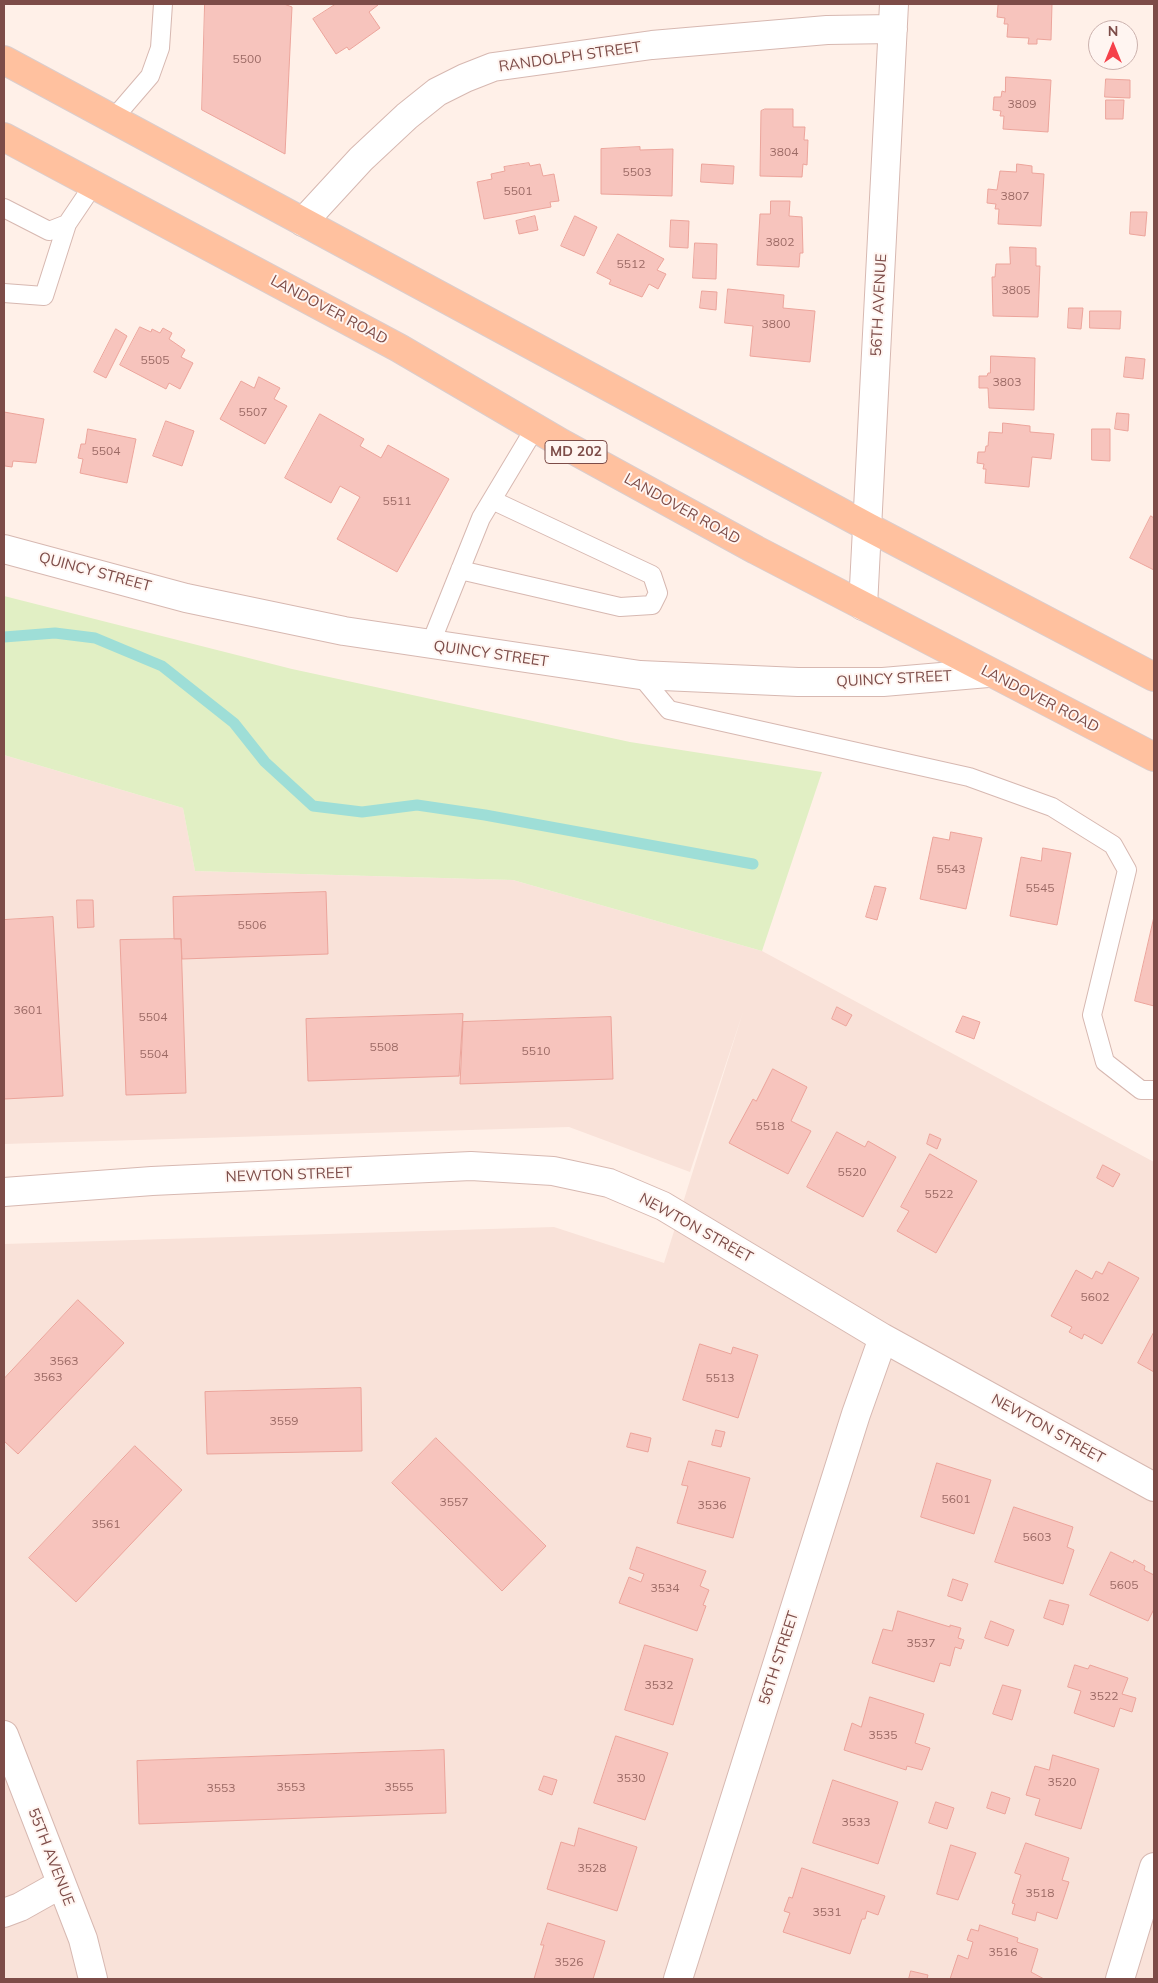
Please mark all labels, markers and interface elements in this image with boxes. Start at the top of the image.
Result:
north arrow [1088,20,1138,70]
text: N [1108,22,1118,40]
street label: RANDOLPH STREET [498,38,642,76]
house number: 5500 [233,52,261,66]
house number: 3809 [1008,97,1036,111]
house number: 3804 [770,145,798,159]
house number: 5503 [623,165,651,179]
house number: 5501 [504,184,532,198]
house number: 3807 [1001,189,1029,203]
house number: 3802 [766,235,794,249]
street label: 56TH AVENUE [867,253,891,357]
house number: 5512 [617,257,645,271]
street label: LANDOVER ROAD [267,272,391,348]
house number: 3805 [1002,283,1030,297]
house number: 3800 [762,317,790,331]
house number: 5505 [141,353,169,367]
house number: 3803 [993,375,1021,389]
house number: 5507 [239,405,267,419]
road number: MD 202 [545,441,607,464]
house number: 5504 [92,444,120,458]
street label: LANDOVER ROAD [621,470,743,548]
house number: 5511 [383,494,411,508]
street label: QUINCY STREET [37,548,153,596]
street label: QUINCY STREET [432,637,550,671]
street label: LANDOVER ROAD [978,661,1102,737]
street label: QUINCY STREET [836,667,952,691]
house number: 5543 [937,862,965,876]
house number: 5545 [1026,881,1054,895]
house number: 5506 [238,918,266,932]
house number: 3601 [14,1003,42,1017]
house number: 5504 [139,1010,167,1024]
house number: 5508 [370,1040,398,1054]
house number: 5510 [522,1044,550,1058]
house number: 5504 [140,1047,168,1061]
house number: 5518 [756,1119,784,1133]
street label: NEWTON STREET [225,1164,353,1186]
house number: 5520 [838,1165,866,1179]
house number: 5522 [925,1187,953,1201]
street label: NEWTON STREET [636,1189,756,1267]
house number: 5602 [1081,1290,1109,1304]
house number: 3563 [50,1354,78,1368]
house number: 3563 [34,1370,62,1384]
house number: 5513 [706,1371,734,1385]
street label: NEWTON STREET [988,1390,1108,1468]
house number: 3559 [270,1414,298,1428]
house number: 5601 [942,1492,970,1506]
house number: 3557 [440,1495,468,1509]
house number: 3536 [698,1498,726,1512]
house number: 3561 [92,1517,120,1531]
house number: 5603 [1023,1530,1051,1544]
house number: 5605 [1110,1578,1138,1592]
house number: 3534 [651,1581,679,1595]
street label: 56TH STREET [755,1609,803,1707]
house number: 3537 [907,1636,935,1650]
house number: 3532 [645,1678,673,1692]
house number: 3522 [1090,1689,1118,1703]
house number: 3535 [869,1728,897,1742]
house number: 3530 [617,1771,645,1785]
house number: 3520 [1048,1775,1076,1789]
house number: 3553 [277,1780,305,1794]
house number: 3555 [385,1780,413,1794]
house number: 3553 [207,1781,235,1795]
street label: 55TH AVENUE [24,1806,78,1908]
house number: 3533 [842,1815,870,1829]
house number: 3528 [578,1861,606,1875]
house number: 3518 [1026,1886,1054,1900]
house number: 3531 [813,1905,841,1919]
house number: 3516 [989,1945,1017,1959]
house number: 3526 [555,1955,583,1969]

